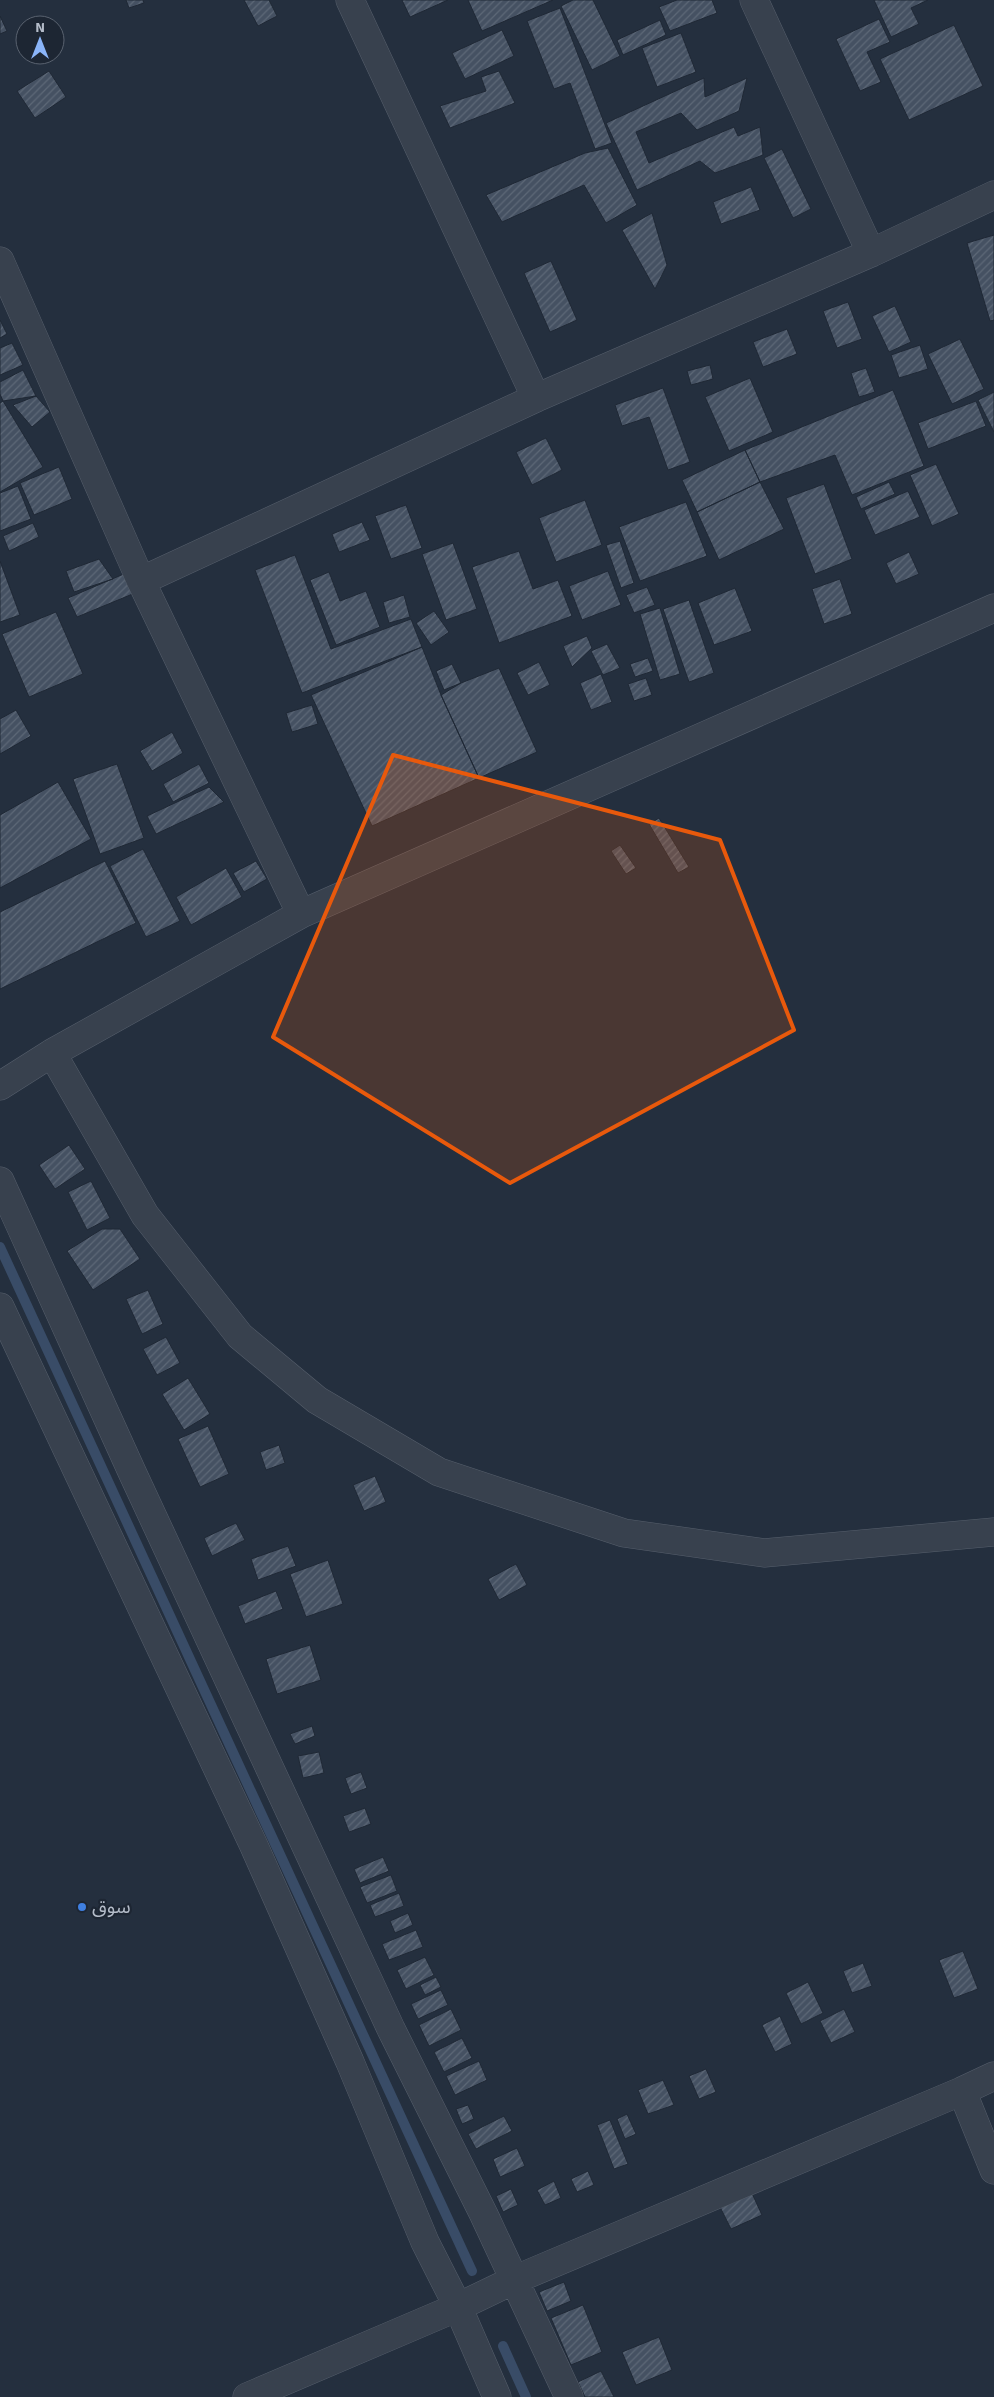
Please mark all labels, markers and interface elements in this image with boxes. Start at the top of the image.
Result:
north arrow [15,15,65,65]
text: N [35,19,45,36]
place label: سوق [92,1895,131,1919]
marker: سوق [76,1901,88,1913]

